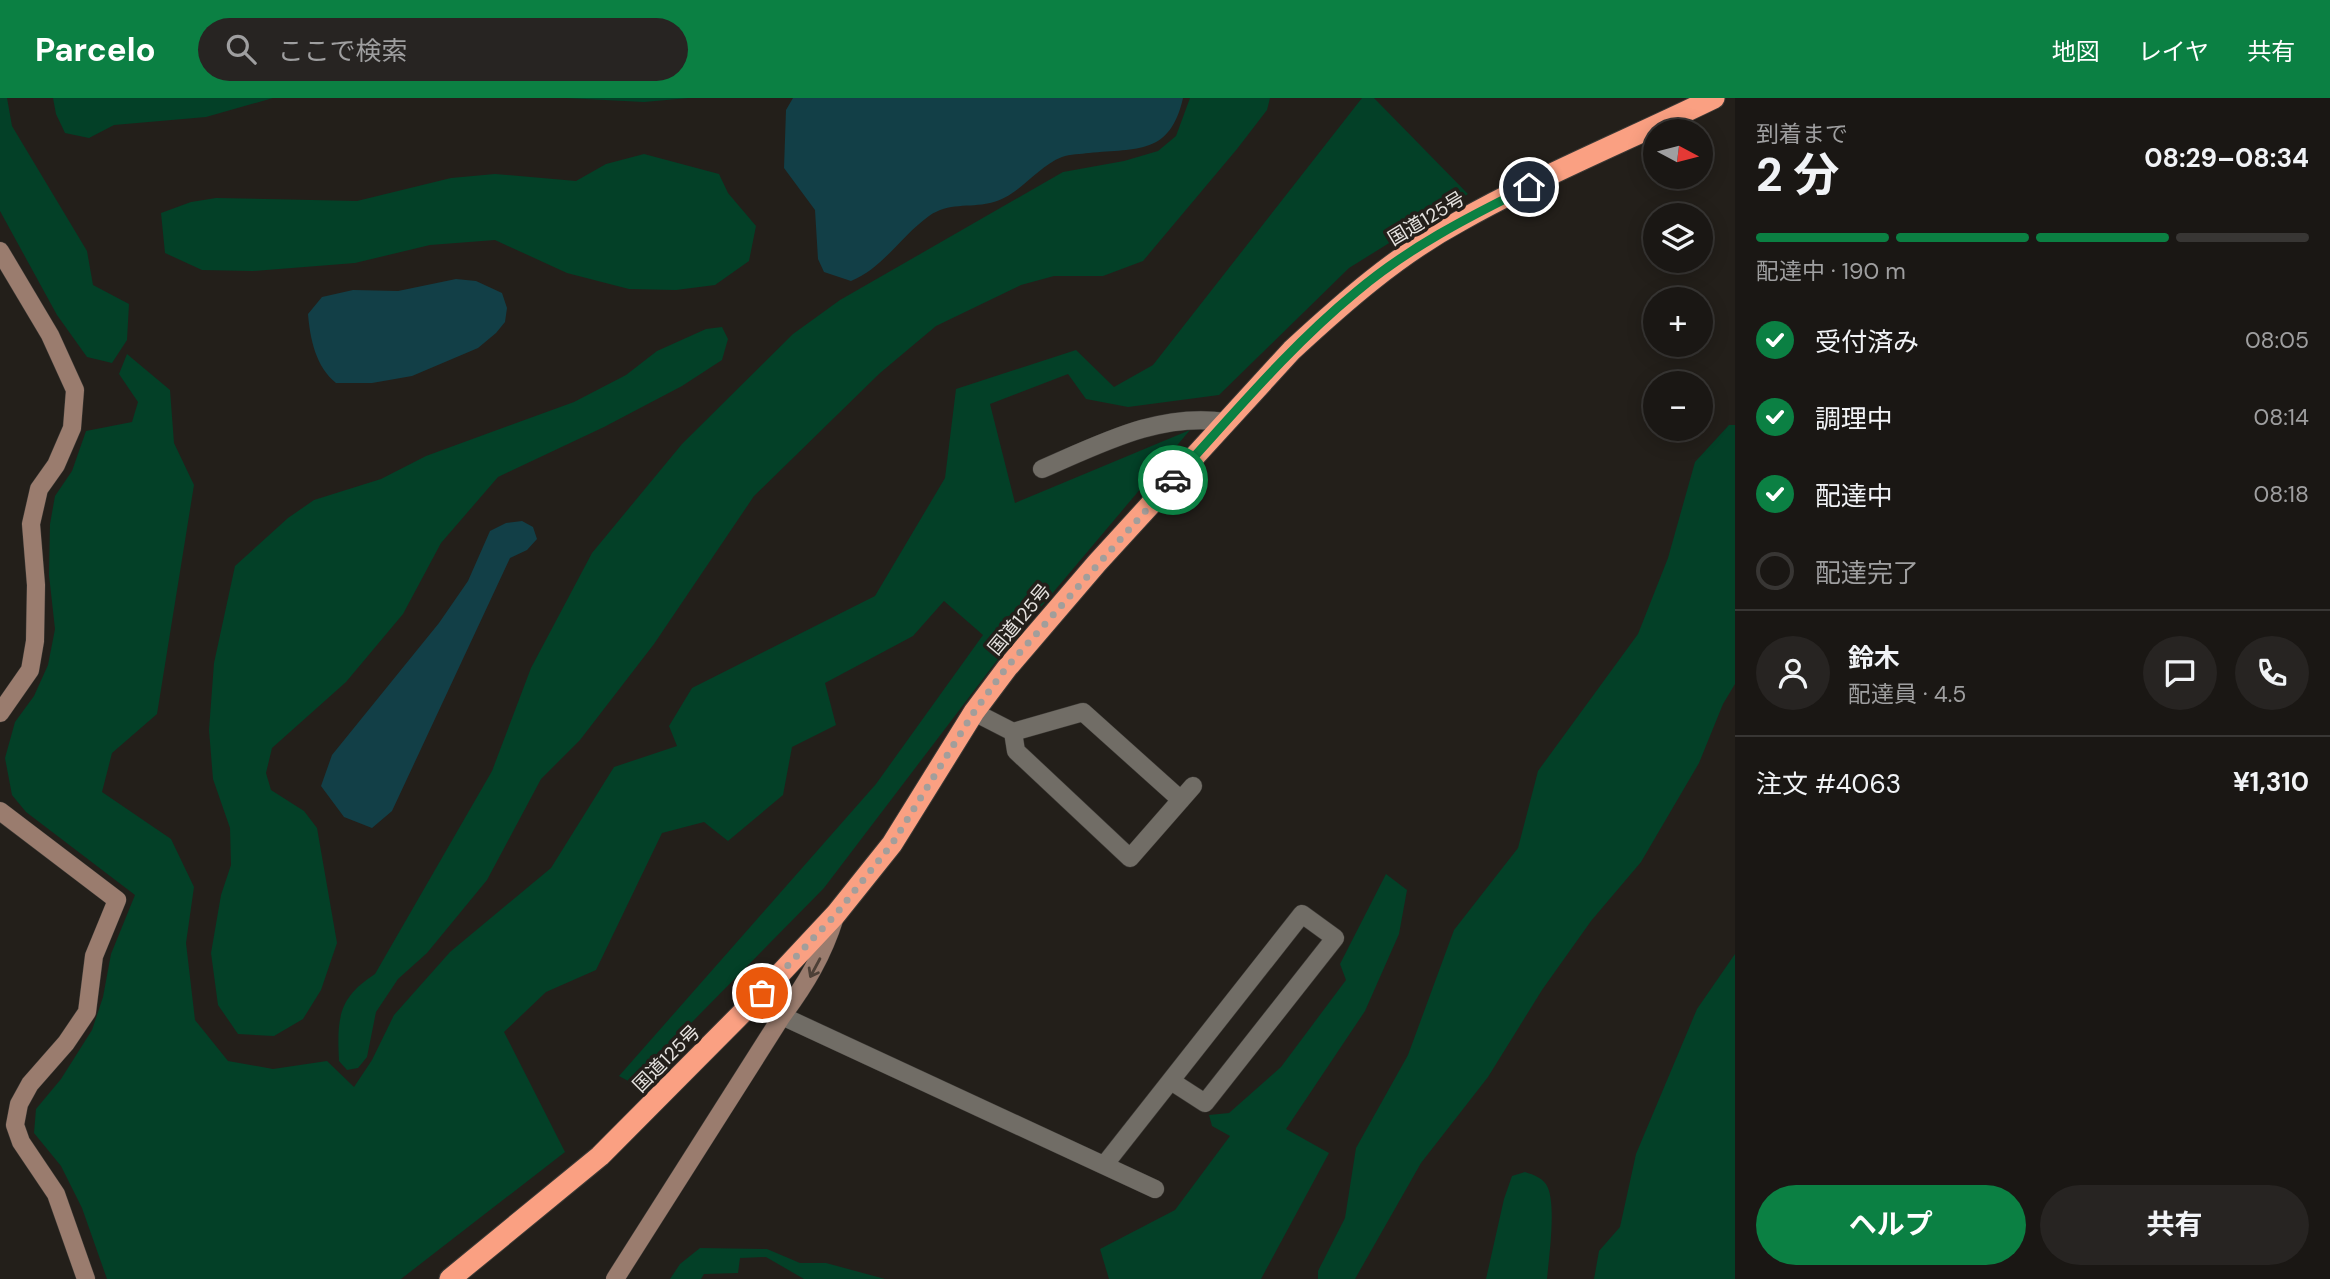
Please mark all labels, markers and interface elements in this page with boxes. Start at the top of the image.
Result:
search box [198,18,688,81]
text: Parcelo [35,28,156,71]
icon: search [222,30,260,68]
text: ここで検索 [278,34,408,68]
text: 地図 [2052,36,2100,67]
text: レイヤ [2138,36,2209,67]
text: 共有 [2247,36,2295,67]
north arrow [1643,119,1713,189]
map controls [1643,119,1713,441]
text: 到着まで [1756,119,1848,149]
text: 08:29–08:34 [2144,141,2309,175]
text: 2 分 [1756,145,1839,205]
pin [1499,157,1559,217]
icon: home [1510,168,1548,206]
street label: 国道125号 [1383,186,1469,251]
button: layers [1643,203,1713,273]
text: 配達中 · 190 m [1756,256,1906,286]
button: + [1643,287,1713,357]
icon: check [1756,321,1794,359]
text: 受付済み [1815,325,1919,359]
text: 08:05 [2245,325,2309,355]
button: − [1643,371,1713,441]
icon: check [1756,398,1794,436]
text: 調理中 [1815,402,1893,436]
text: 08:14 [2254,402,2309,432]
courier [1138,445,1208,515]
icon: car [1154,461,1192,499]
icon: check [1756,475,1794,513]
text: 配達中 [1815,479,1893,513]
text: 08:18 [2253,479,2309,509]
text: 配達完了 [1815,556,1919,590]
street label: 国道125号 [982,579,1056,660]
button: person [1756,636,1830,710]
button: chat [2143,636,2217,710]
button: phone [2235,636,2309,710]
text: 鈴木 [1848,641,1900,675]
text: 配達員 · 4.5 [1848,679,1966,709]
text: ¥1,310 [2233,765,2309,799]
text: 注文 #4063 [1756,767,1901,801]
one-way arrow [808,957,821,978]
pin [732,963,792,1023]
icon: bag [743,974,781,1012]
street label: 国道125号 [627,1019,705,1097]
button: ヘルプ [1756,1185,2026,1265]
button: 共有 [2040,1185,2309,1265]

